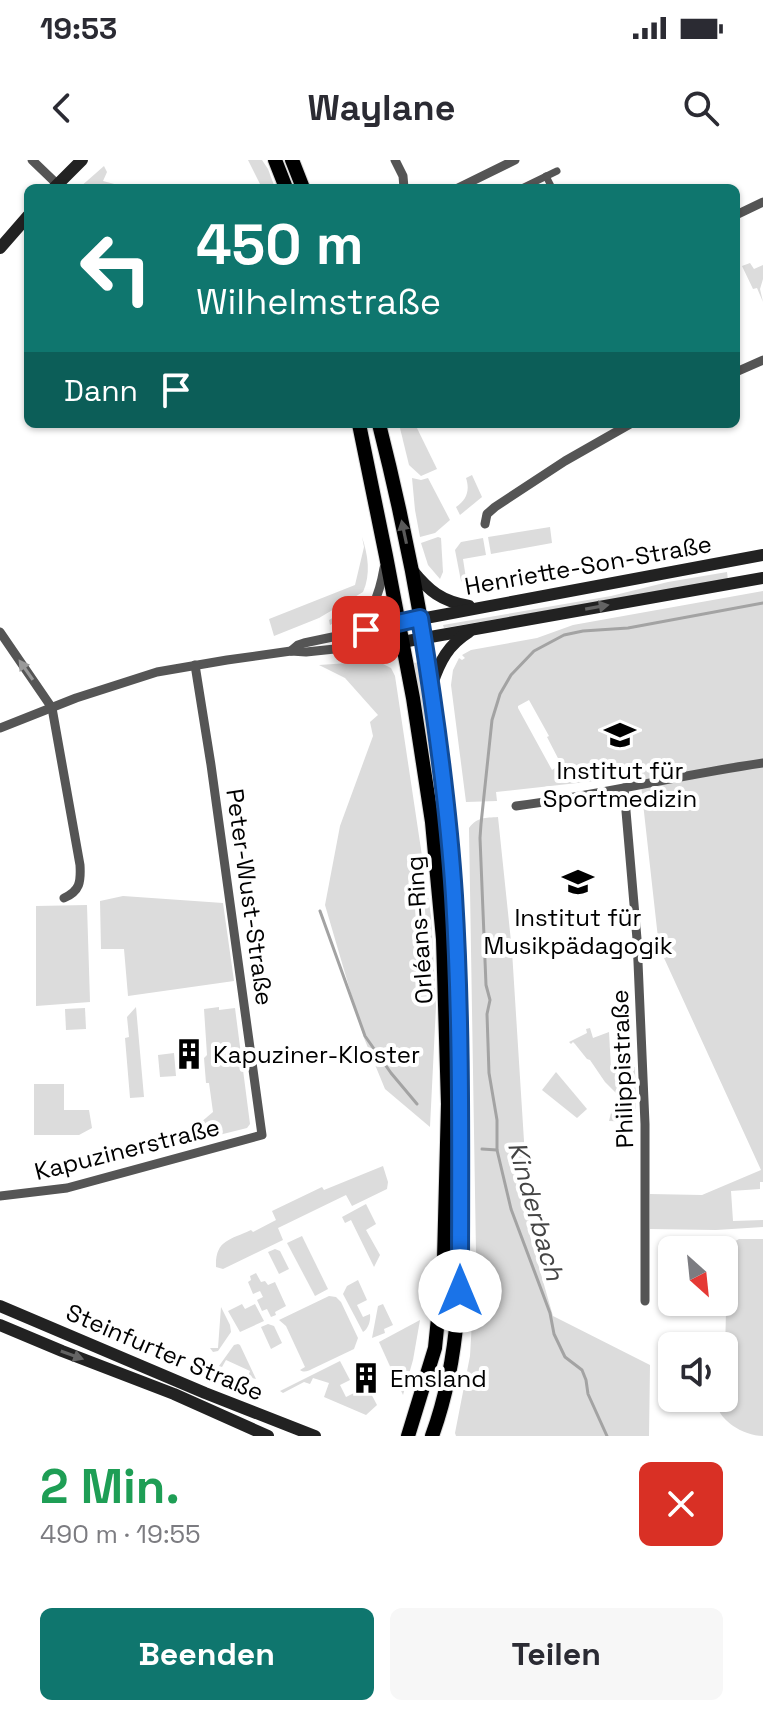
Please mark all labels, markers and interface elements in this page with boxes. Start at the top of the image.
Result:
text: 19:53 [40,9,117,48]
text: Waylane [308,85,455,131]
icon: back [40,86,84,130]
icon: search [679,86,723,130]
text: 450 m [196,209,364,280]
icon: left [64,216,168,320]
text: Wilhelmstraße [196,279,441,325]
icon: arrive [154,368,198,412]
text: Dann [64,371,138,410]
one-way arrow [397,519,410,544]
street label: Henriette-Son-Straße [462,528,714,602]
pin [332,596,400,664]
one-way arrow [584,600,609,613]
icon: arrive [344,608,388,652]
one-way arrow [19,660,34,681]
school or university icon: Institut für Sportmedizin [603,718,637,752]
place label: Institut für Sportmedizin [543,755,697,814]
street label: Peter-Wust-Straße [219,787,281,1007]
street label: Orléans-Ring [398,855,440,1005]
school or university icon: Institut für Musikpädagogik [561,865,595,899]
place label: Institut für Musikpädagogik [483,902,673,961]
street label: Philippistraße [604,989,640,1149]
building icon: Kapuziner-Kloster [172,1037,206,1071]
place label: Kapuziner-Kloster [213,1039,420,1070]
street label: Kapuzinerstraße [31,1111,223,1187]
water label: Kinderbach [500,1138,572,1285]
north arrow [658,1236,738,1316]
map controls [658,1236,738,1412]
position arrow [418,1249,502,1333]
street label: Steinfurter Straße [62,1296,268,1408]
button: sound [658,1332,738,1412]
one-way arrow [60,1349,84,1362]
building icon: Emsland [349,1361,383,1395]
place label: Emsland [390,1363,487,1394]
text: 2 Min. [40,1456,180,1517]
button: close [639,1462,723,1546]
text: 490 m · 19:55 [40,1517,201,1551]
button: Beenden [40,1608,374,1700]
button: Teilen [390,1608,723,1700]

